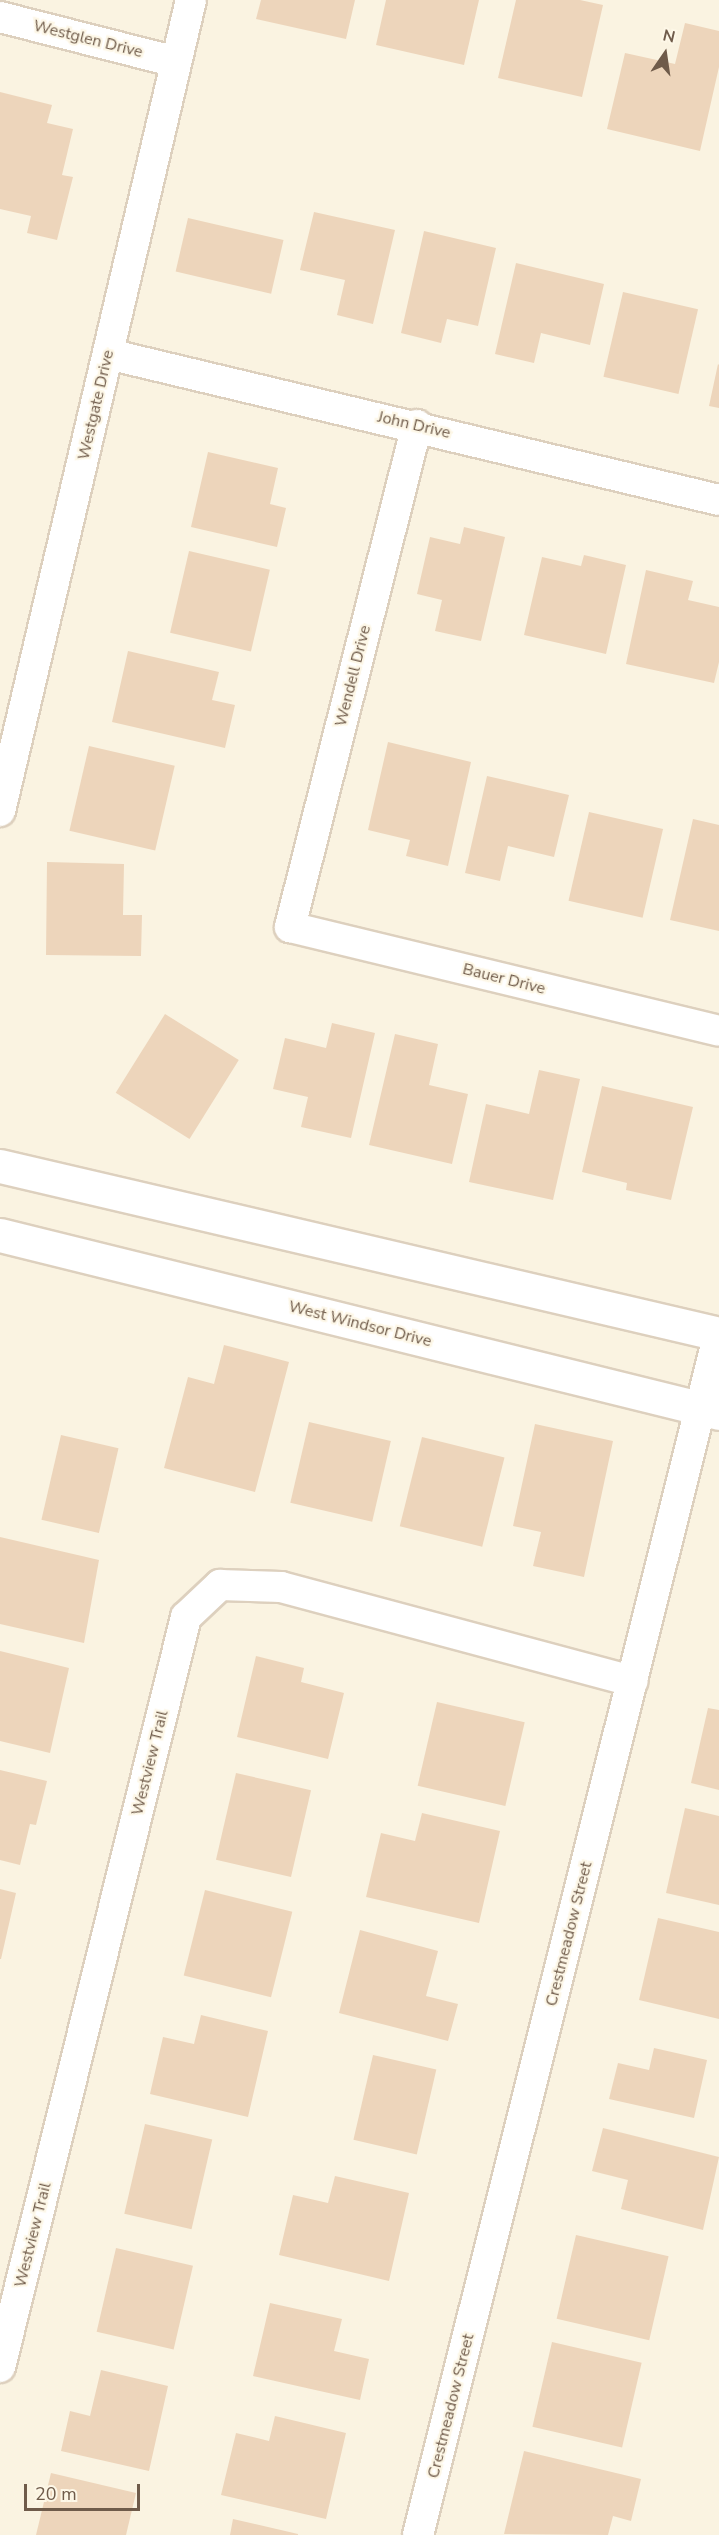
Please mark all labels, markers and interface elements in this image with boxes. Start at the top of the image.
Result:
street label: Westglen Drive [31,16,145,62]
north arrow [635,24,695,84]
text: N [661,24,677,49]
street label: Westgate Drive [74,348,118,462]
street label: John Drive [376,407,452,443]
street label: Wendell Drive [331,623,375,729]
street label: Bauer Drive [461,959,547,999]
street label: West Windsor Drive [287,1297,433,1351]
street label: Westview Trail [128,1709,172,1817]
street label: Crestmeadow Street [542,1860,596,2008]
street label: Westview Trail [11,2181,55,2289]
street label: Crestmeadow Street [424,2332,478,2480]
scale bar [27,2472,142,2510]
text: 20 m [35,2482,77,2506]

